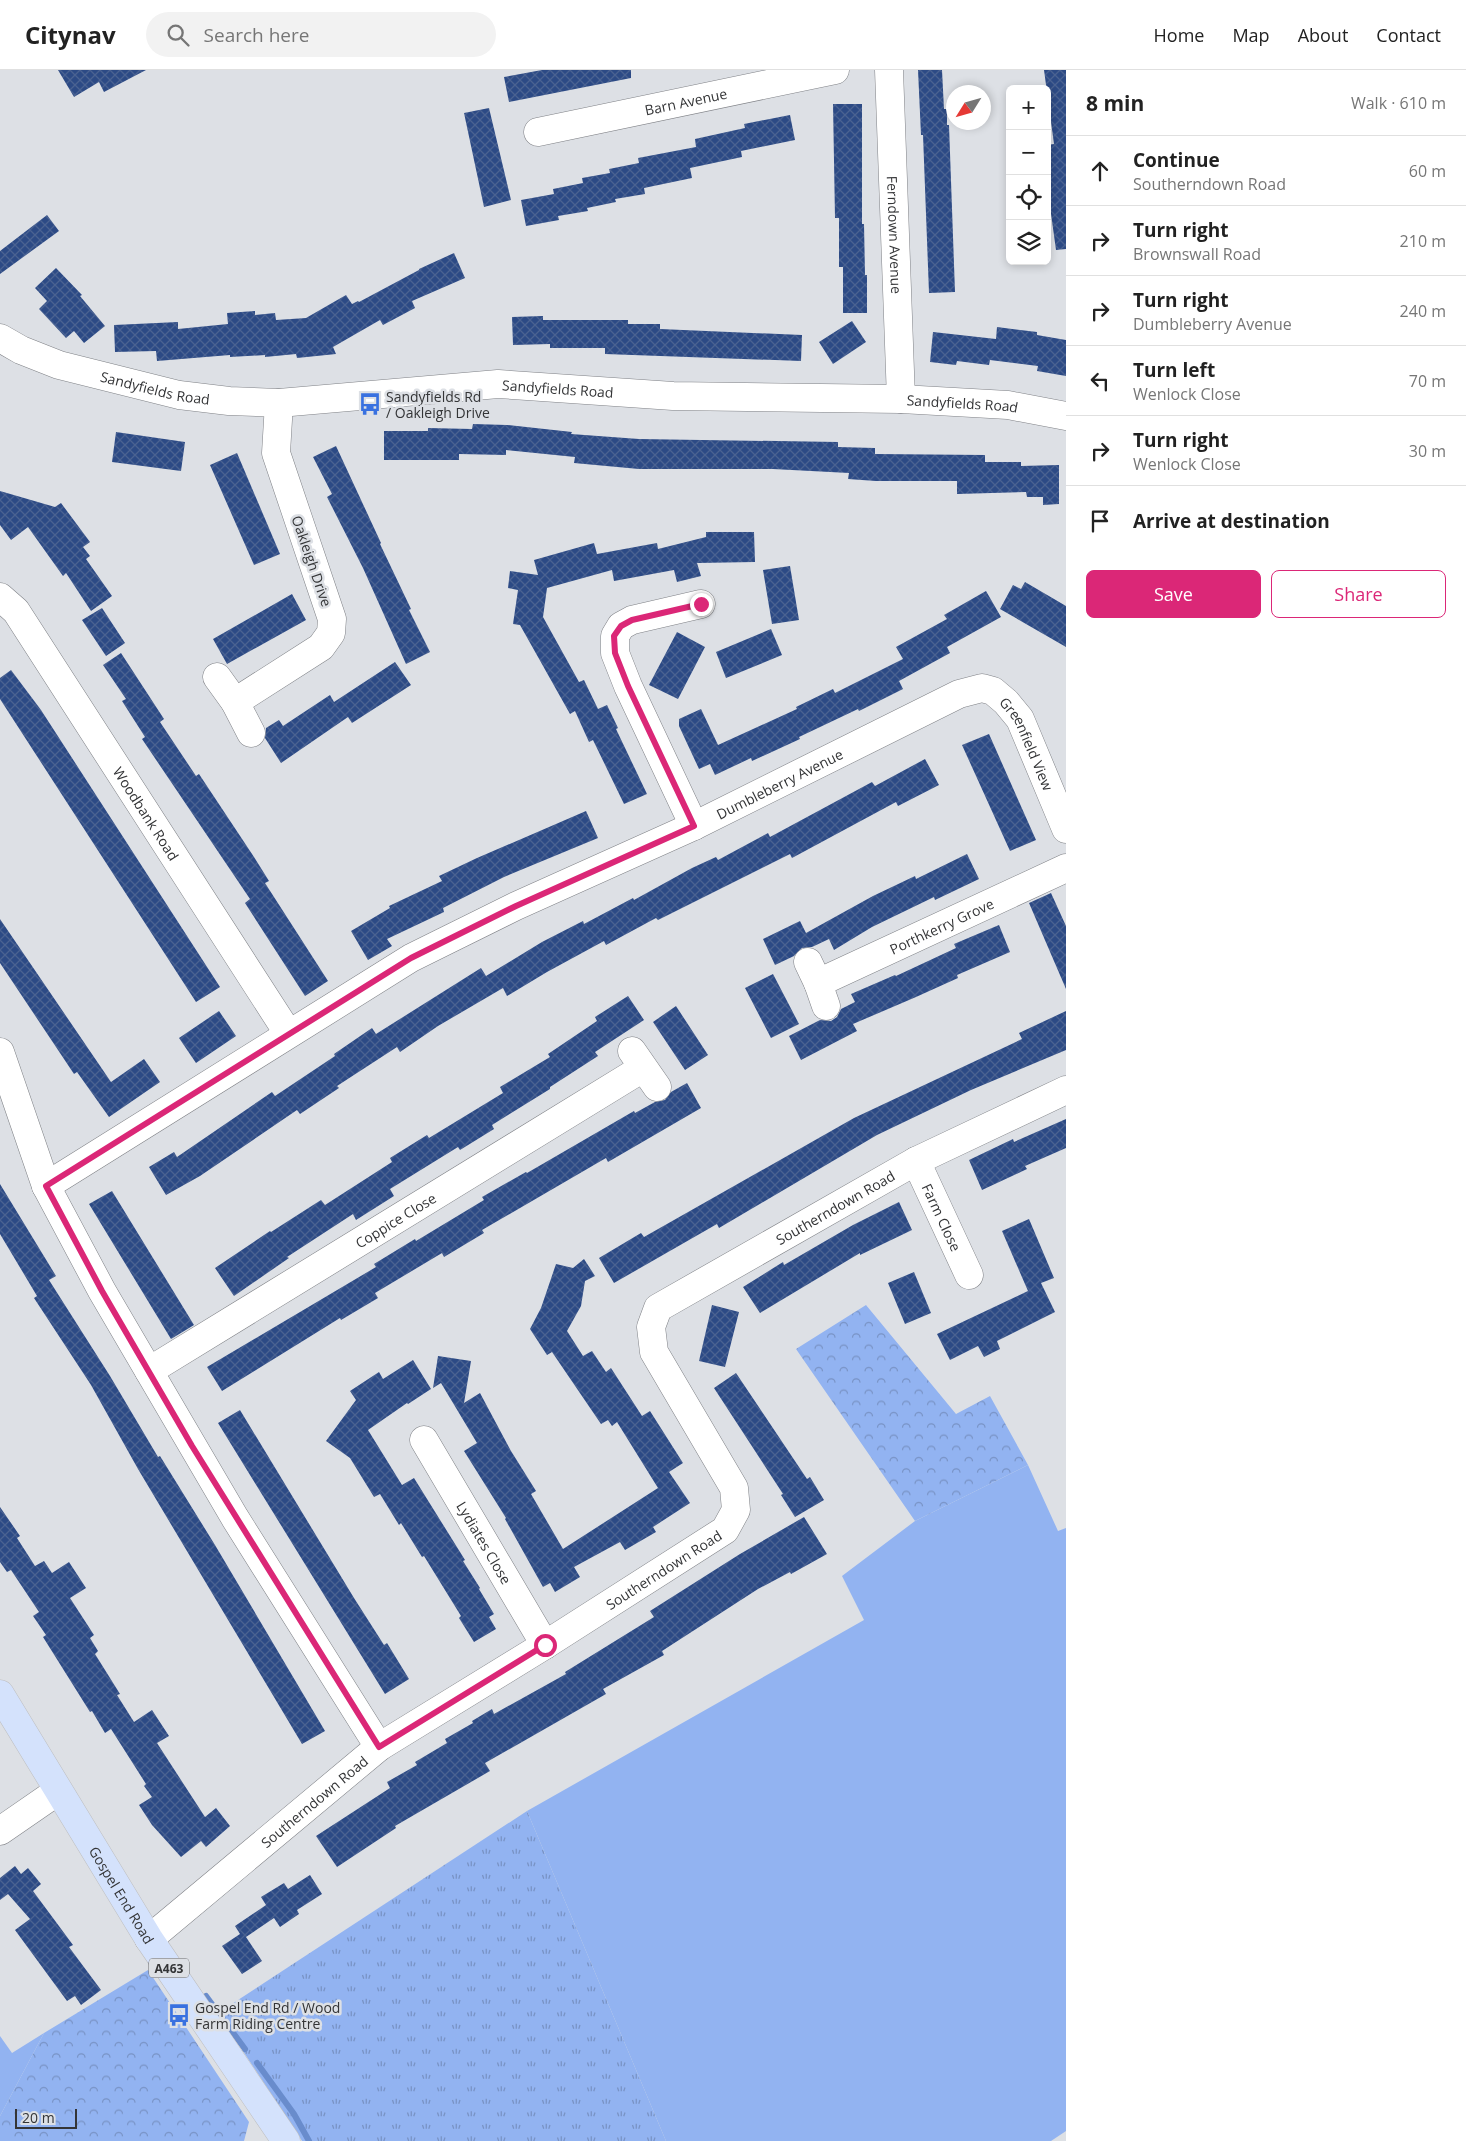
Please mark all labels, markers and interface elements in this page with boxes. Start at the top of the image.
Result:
search box [146,12,496,57]
text: Citynav [25,18,116,51]
icon: search [164,21,192,49]
text: Search here [204,22,309,48]
text: Home [1154,23,1204,47]
text: Map [1232,23,1270,47]
text: About [1298,23,1348,47]
text: Contact [1376,23,1441,47]
street label: Barn Avenue [643,83,729,119]
north arrow [946,85,991,130]
map controls [1006,85,1051,265]
button: + [1006,85,1051,130]
text: 8 min [1086,89,1144,117]
text: Walk · 610 m [1351,92,1446,114]
button: − [1006,130,1051,175]
text: Continue [1133,147,1220,173]
icon: ahead [1086,157,1114,185]
text: 60 m [1409,160,1446,182]
text: Southerndown Road [1133,173,1286,195]
street label: Ferndown Avenue [883,175,907,294]
button: locate [1006,175,1051,220]
text: Turn right [1133,217,1228,243]
button: layers [1006,220,1051,265]
icon: right [1086,227,1114,255]
text: 210 m [1400,230,1446,252]
text: Brownswall Road [1133,243,1261,265]
text: Turn right [1133,287,1228,313]
icon: right [1086,297,1114,325]
text: 240 m [1400,300,1446,322]
text: Dumbleberry Avenue [1133,313,1292,335]
text: Turn left [1133,357,1215,383]
street label: Sandyfields Road [99,366,211,408]
icon: left [1086,367,1114,395]
text: 70 m [1409,370,1446,392]
street label: Sandyfields Road [502,375,614,401]
text: Wenlock Close [1133,383,1241,405]
place label: Sandyfields Rd / Oakleigh Drive [386,387,490,422]
street label: Sandyfields Road [906,390,1020,416]
bus stop icon: Sandyfields Rd / Oakleigh Drive [357,391,383,417]
text: Turn right [1133,427,1228,453]
icon: right [1086,437,1114,465]
text: 30 m [1409,440,1446,462]
text: Wenlock Close [1133,453,1241,475]
icon: arrive [1086,507,1114,535]
text: Arrive at destination [1133,508,1330,534]
street label: Oakleigh Drive [288,513,336,609]
button: Save [1086,570,1261,618]
button: Share [1271,570,1446,618]
route end [690,593,713,616]
street label: Greenfield View [996,693,1058,793]
street label: Dumbleberry Avenue [713,744,846,823]
street label: Woodbank Road [109,763,184,864]
street label: Porthkerry Grove [886,893,997,958]
street label: Southerndown Road [772,1166,898,1249]
street label: Farm Close [918,1180,966,1254]
street label: Coppice Close [351,1188,439,1252]
street label: Lydiates Close [453,1498,516,1587]
street label: Southerndown Road [602,1525,725,1613]
route start [534,1634,557,1657]
street label: Southerndown Road [257,1751,372,1851]
street label: Gospel End Road [85,1842,159,1947]
road number: A463 [149,1959,189,1978]
place label: Gospel End Rd / Wood Farm Riding Centre [195,1998,340,2033]
bus stop icon: Gospel End Rd / Wood Farm Riding Centre [166,2002,192,2028]
scale bar [15,2106,78,2129]
text: 20 m [22,2108,55,2127]

